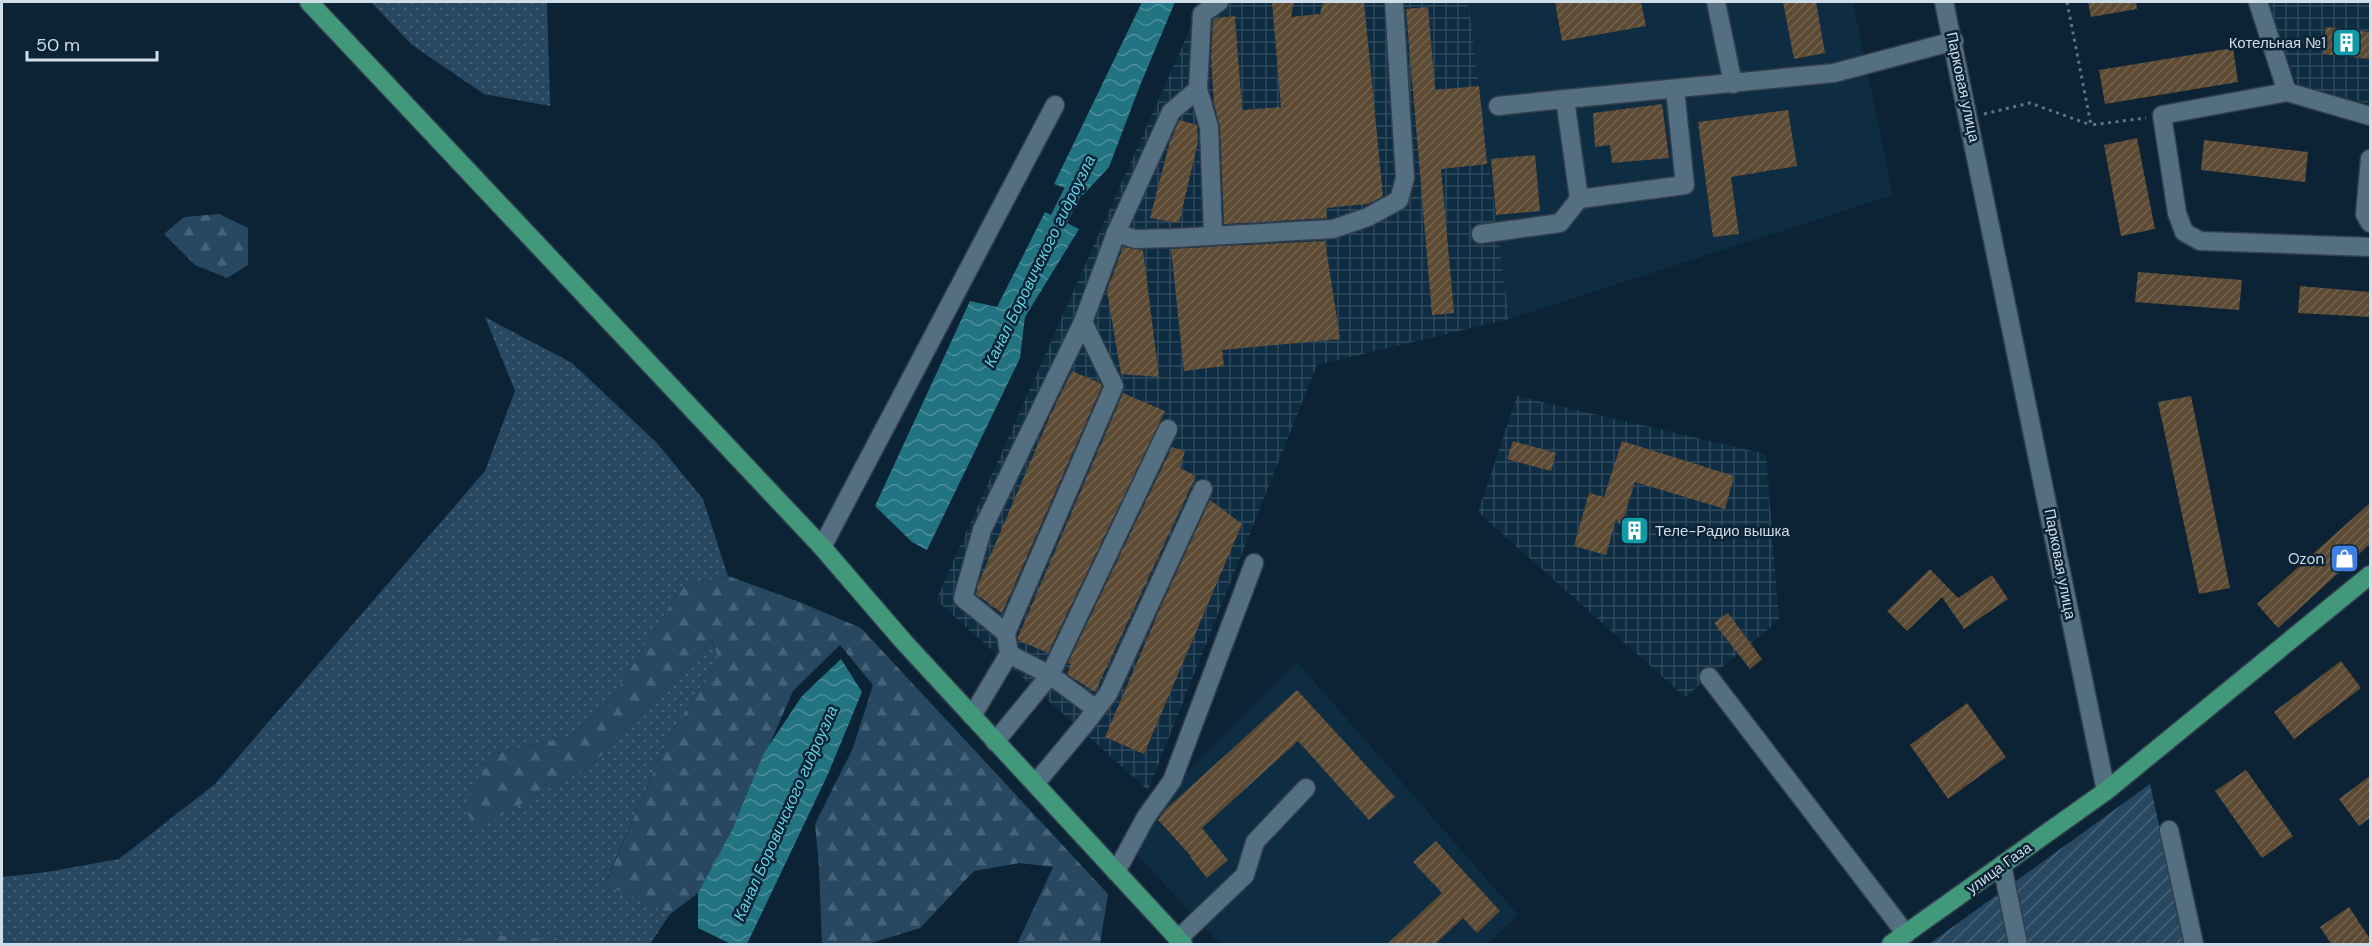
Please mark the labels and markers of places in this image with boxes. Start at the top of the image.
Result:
building icon: Котельная №1 [2331,27,2363,59]
place label: Котельная №1 [2229,33,2326,53]
building icon: Теле-Радио вышка [1618,515,1650,547]
place label: Теле-Радио вышка [1655,521,1790,541]
shop icon: Ozon [2329,543,2361,575]
place label: Ozon [2288,549,2324,569]

